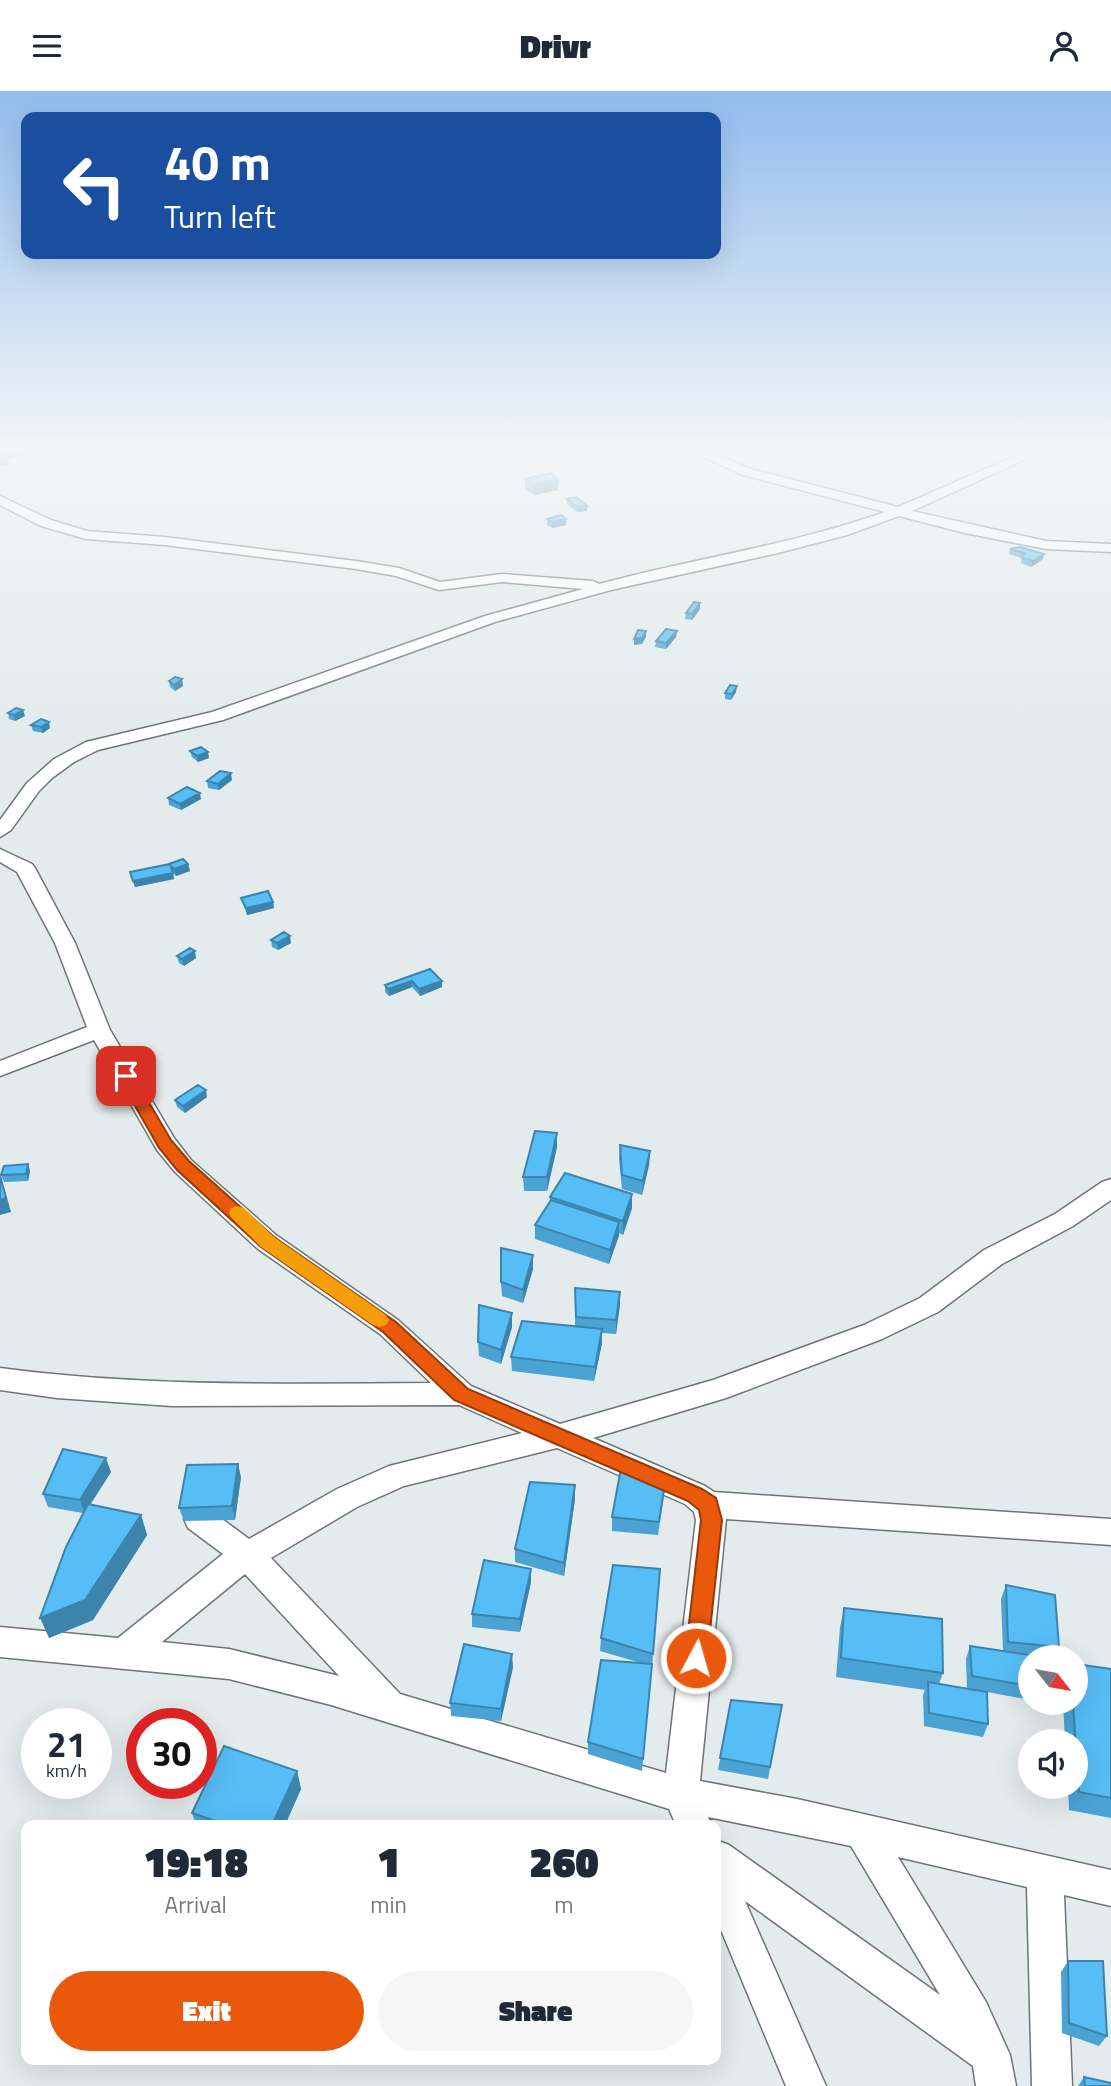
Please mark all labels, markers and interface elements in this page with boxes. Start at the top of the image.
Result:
text: Drivr [520,22,591,70]
icon: menu [28,27,66,65]
icon: person [1045,27,1083,65]
text: 40 m [164,124,271,199]
icon: left [49,140,140,231]
text: Turn left [164,192,276,240]
pin [96,1046,156,1106]
icon: arrive [107,1057,145,1095]
position arrow [659,1621,733,1695]
north arrow [1018,1645,1088,1715]
map controls [1018,1645,1088,1799]
speed limit sign: 30 [126,1708,217,1799]
text: 21 [47,1717,86,1771]
button: sound [1018,1729,1088,1799]
text: km/h [46,1757,87,1784]
text: 19:18 [143,1829,248,1893]
text: 1 [377,1829,400,1893]
text: 260 [529,1829,599,1893]
text: Arrival [164,1887,227,1922]
text: min [370,1887,407,1922]
text: m [554,1887,574,1922]
button: Exit [49,1971,364,2051]
button: Share [378,1971,693,2051]

